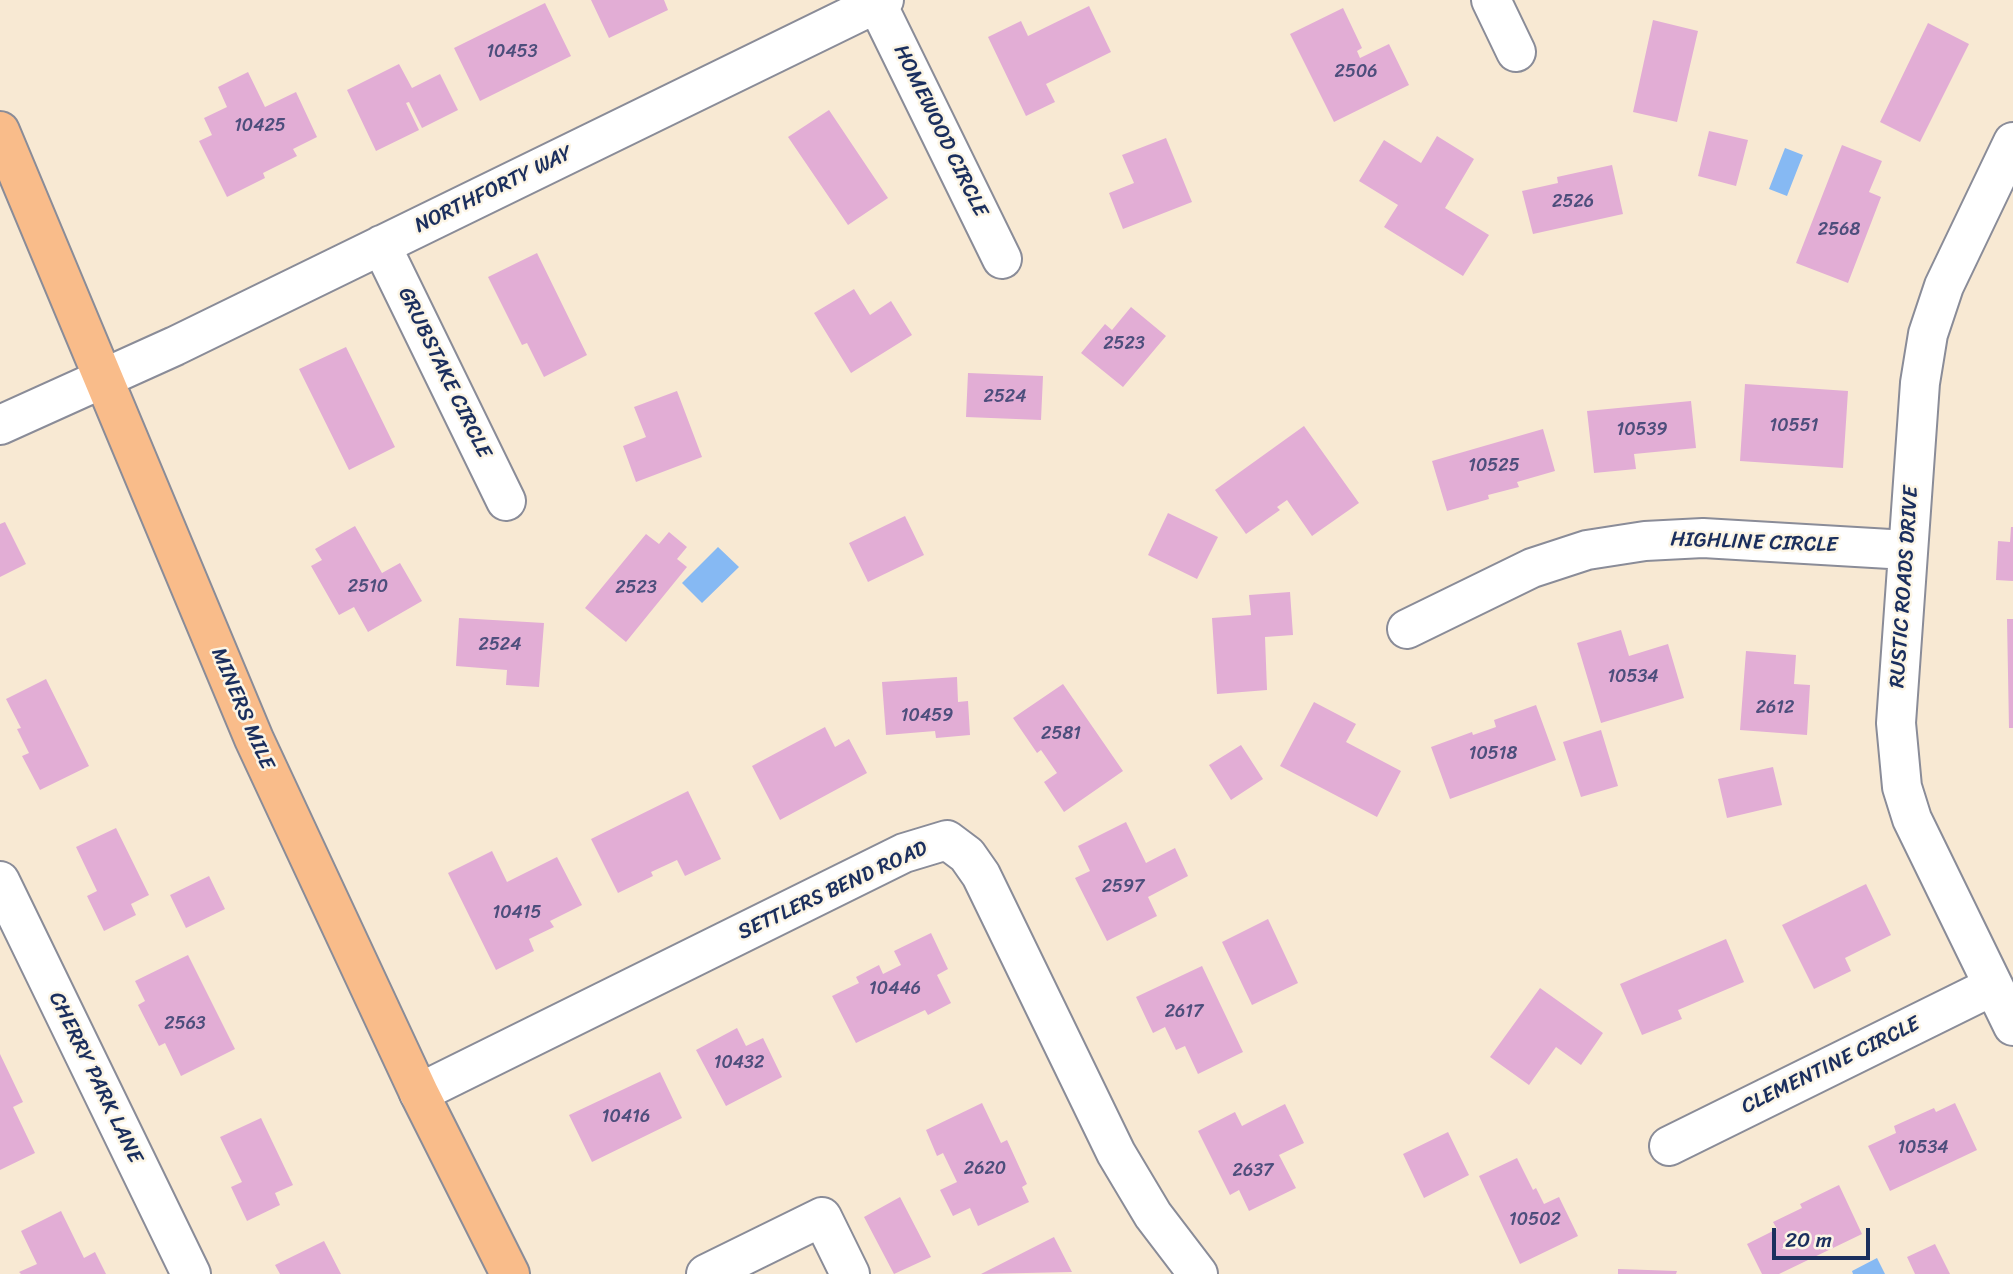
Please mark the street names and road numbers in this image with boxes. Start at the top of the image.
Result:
street label: HOMEWOOD CIRCLE [887,41,993,221]
street label: NORTHFORTY WAY [411,141,577,239]
street label: GRUBSTAKE CIRCLE [392,284,496,462]
street label: RUSTIC ROADS DRIVE [1885,485,1925,689]
street label: HIGHLINE CIRCLE [1670,527,1838,559]
street label: MINERS MILE [205,644,279,774]
street label: SETTLERS BEND ROAD [734,836,932,946]
street label: CHERRY PARK LANE [43,988,147,1168]
street label: CLEMENTINE CIRCLE [1738,1012,1924,1120]

